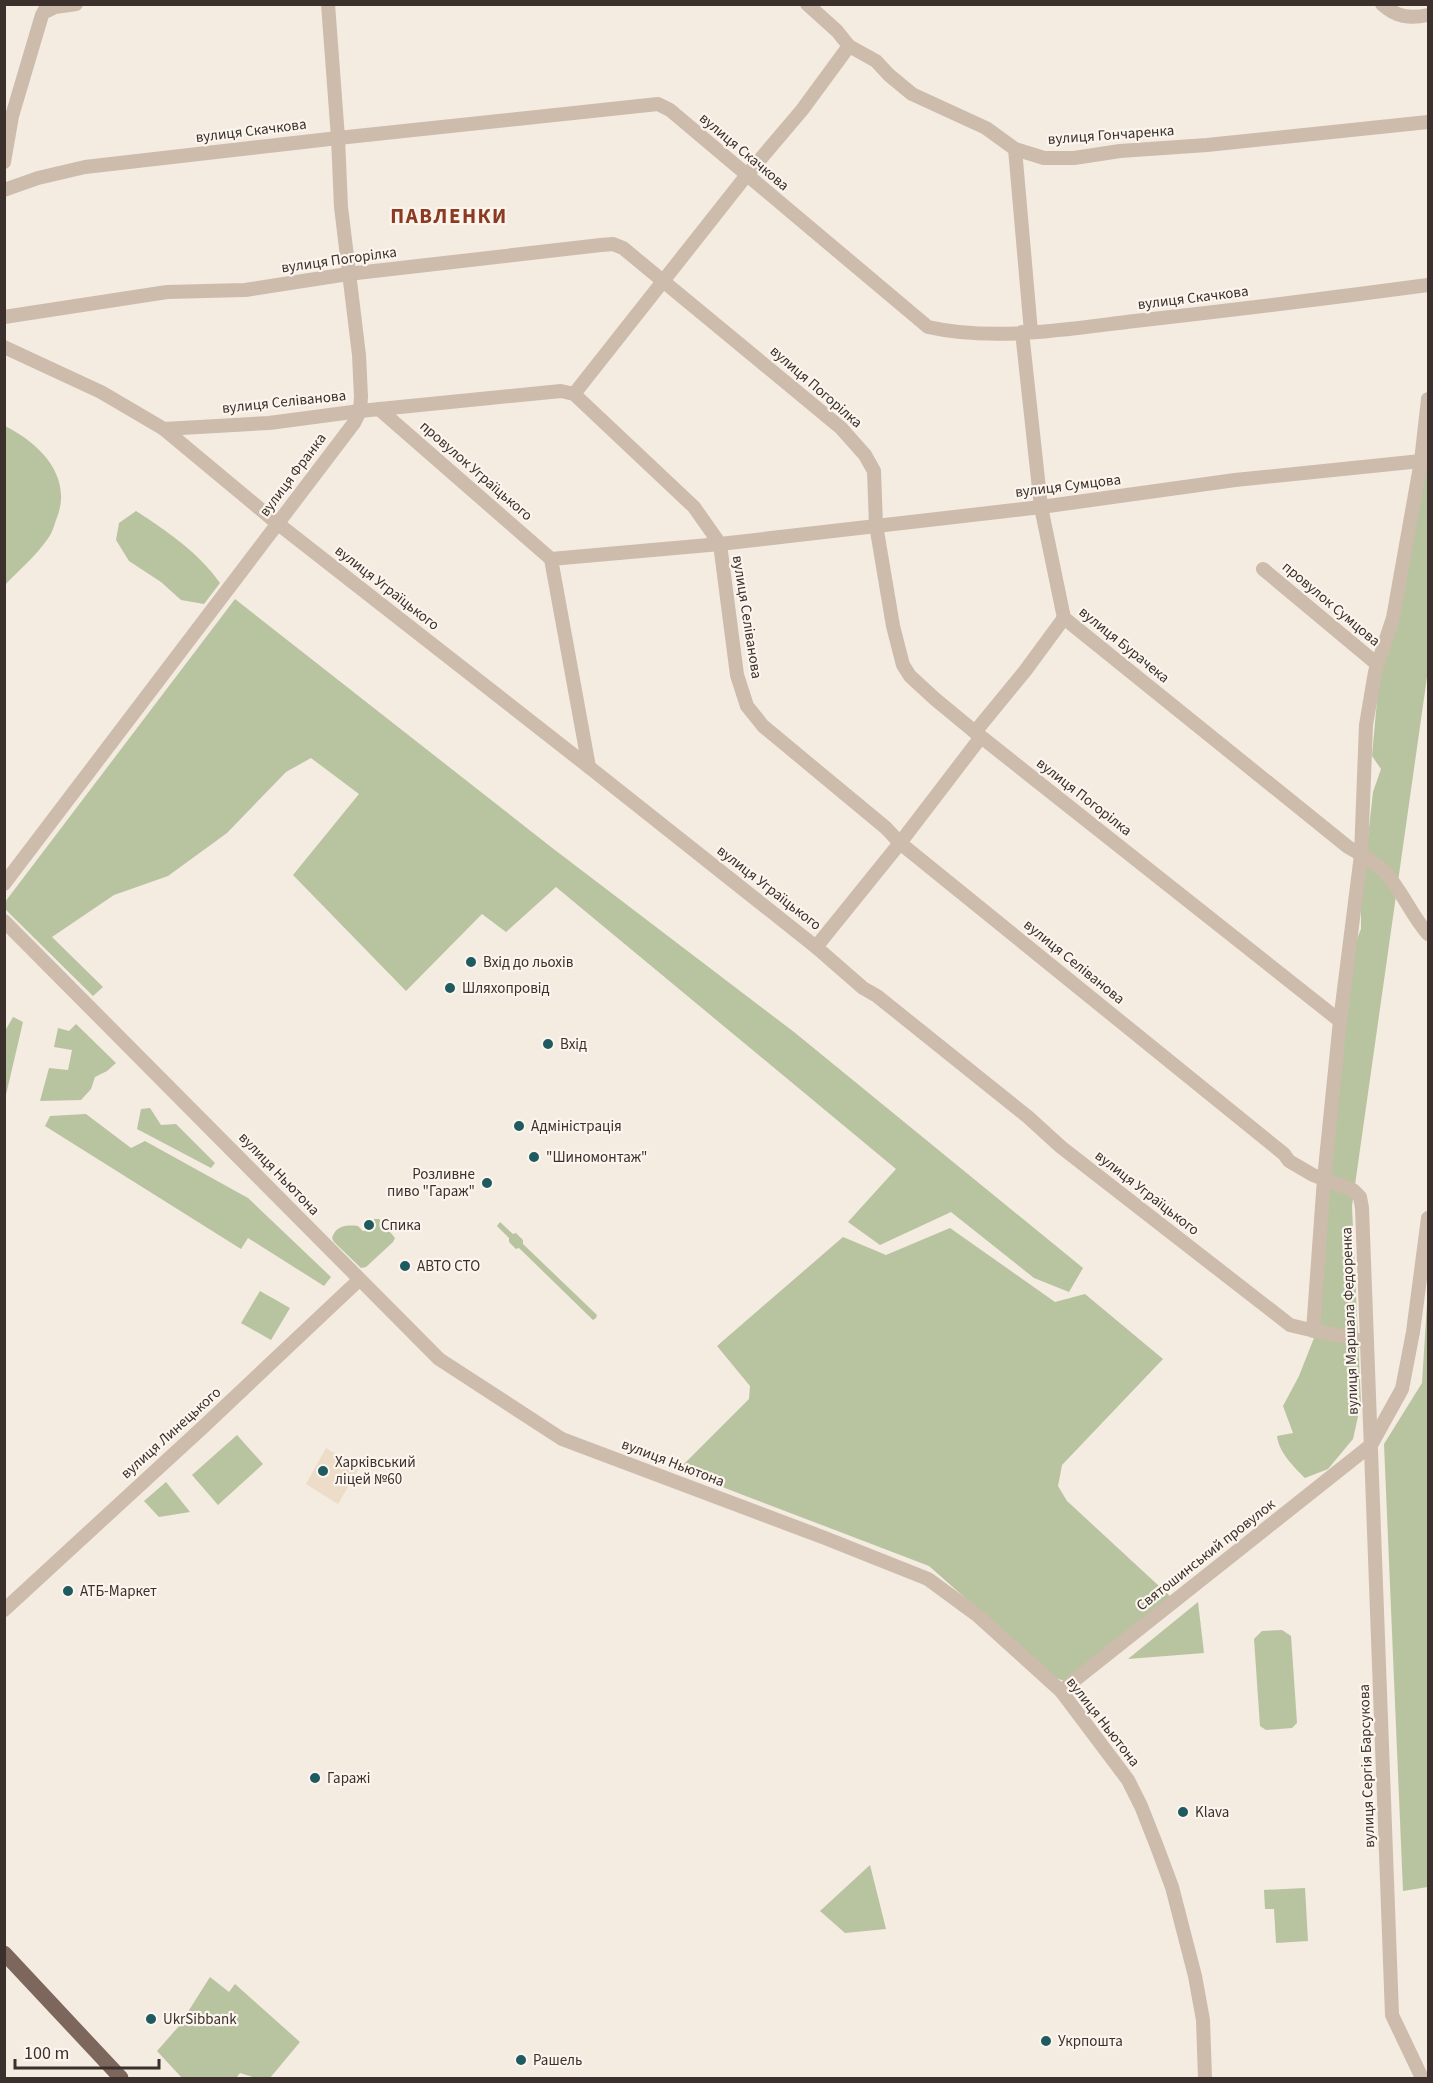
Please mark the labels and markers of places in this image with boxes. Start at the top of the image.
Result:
place label: Вхід до льохів [483,952,574,973]
marker: Вхід до льохів [464,955,478,969]
place label: Шляхопровід [462,978,549,999]
marker: Шляхопровід [443,981,457,995]
place label: Вхід [560,1034,587,1055]
marker: Вхід [541,1037,555,1051]
place label: Адміністрація [531,1116,622,1137]
marker: Адміністрація [512,1119,526,1133]
place label: "Шиномонтаж" [546,1147,648,1168]
marker: "Шиномонтаж" [527,1150,541,1164]
place label: Розливне пиво "Гараж" [387,1164,475,1202]
marker: Розливне пиво "Гараж" [480,1176,494,1190]
place label: Спика [381,1215,421,1236]
marker: Спика [362,1218,376,1232]
place label: АВТО СТО [417,1256,480,1277]
marker: АВТО СТО [398,1259,412,1273]
place label: Харківський ліцей №60 [335,1452,416,1490]
marker: Харківський ліцей №60 [316,1464,330,1478]
place label: АТБ-Маркет [80,1581,157,1602]
marker: АТБ-Маркет [61,1584,75,1598]
place label: Гаражі [327,1768,370,1789]
marker: Гаражі [308,1771,322,1785]
place label: Klava [1195,1802,1229,1823]
marker: Klava [1176,1805,1190,1819]
place label: UkrSibbank [163,2009,237,2030]
marker: UkrSibbank [144,2012,158,2026]
place label: Укрпошта [1058,2031,1123,2052]
marker: Укрпошта [1039,2034,1053,2048]
place label: Рашель [533,2050,582,2071]
marker: Рашель [514,2053,528,2067]

